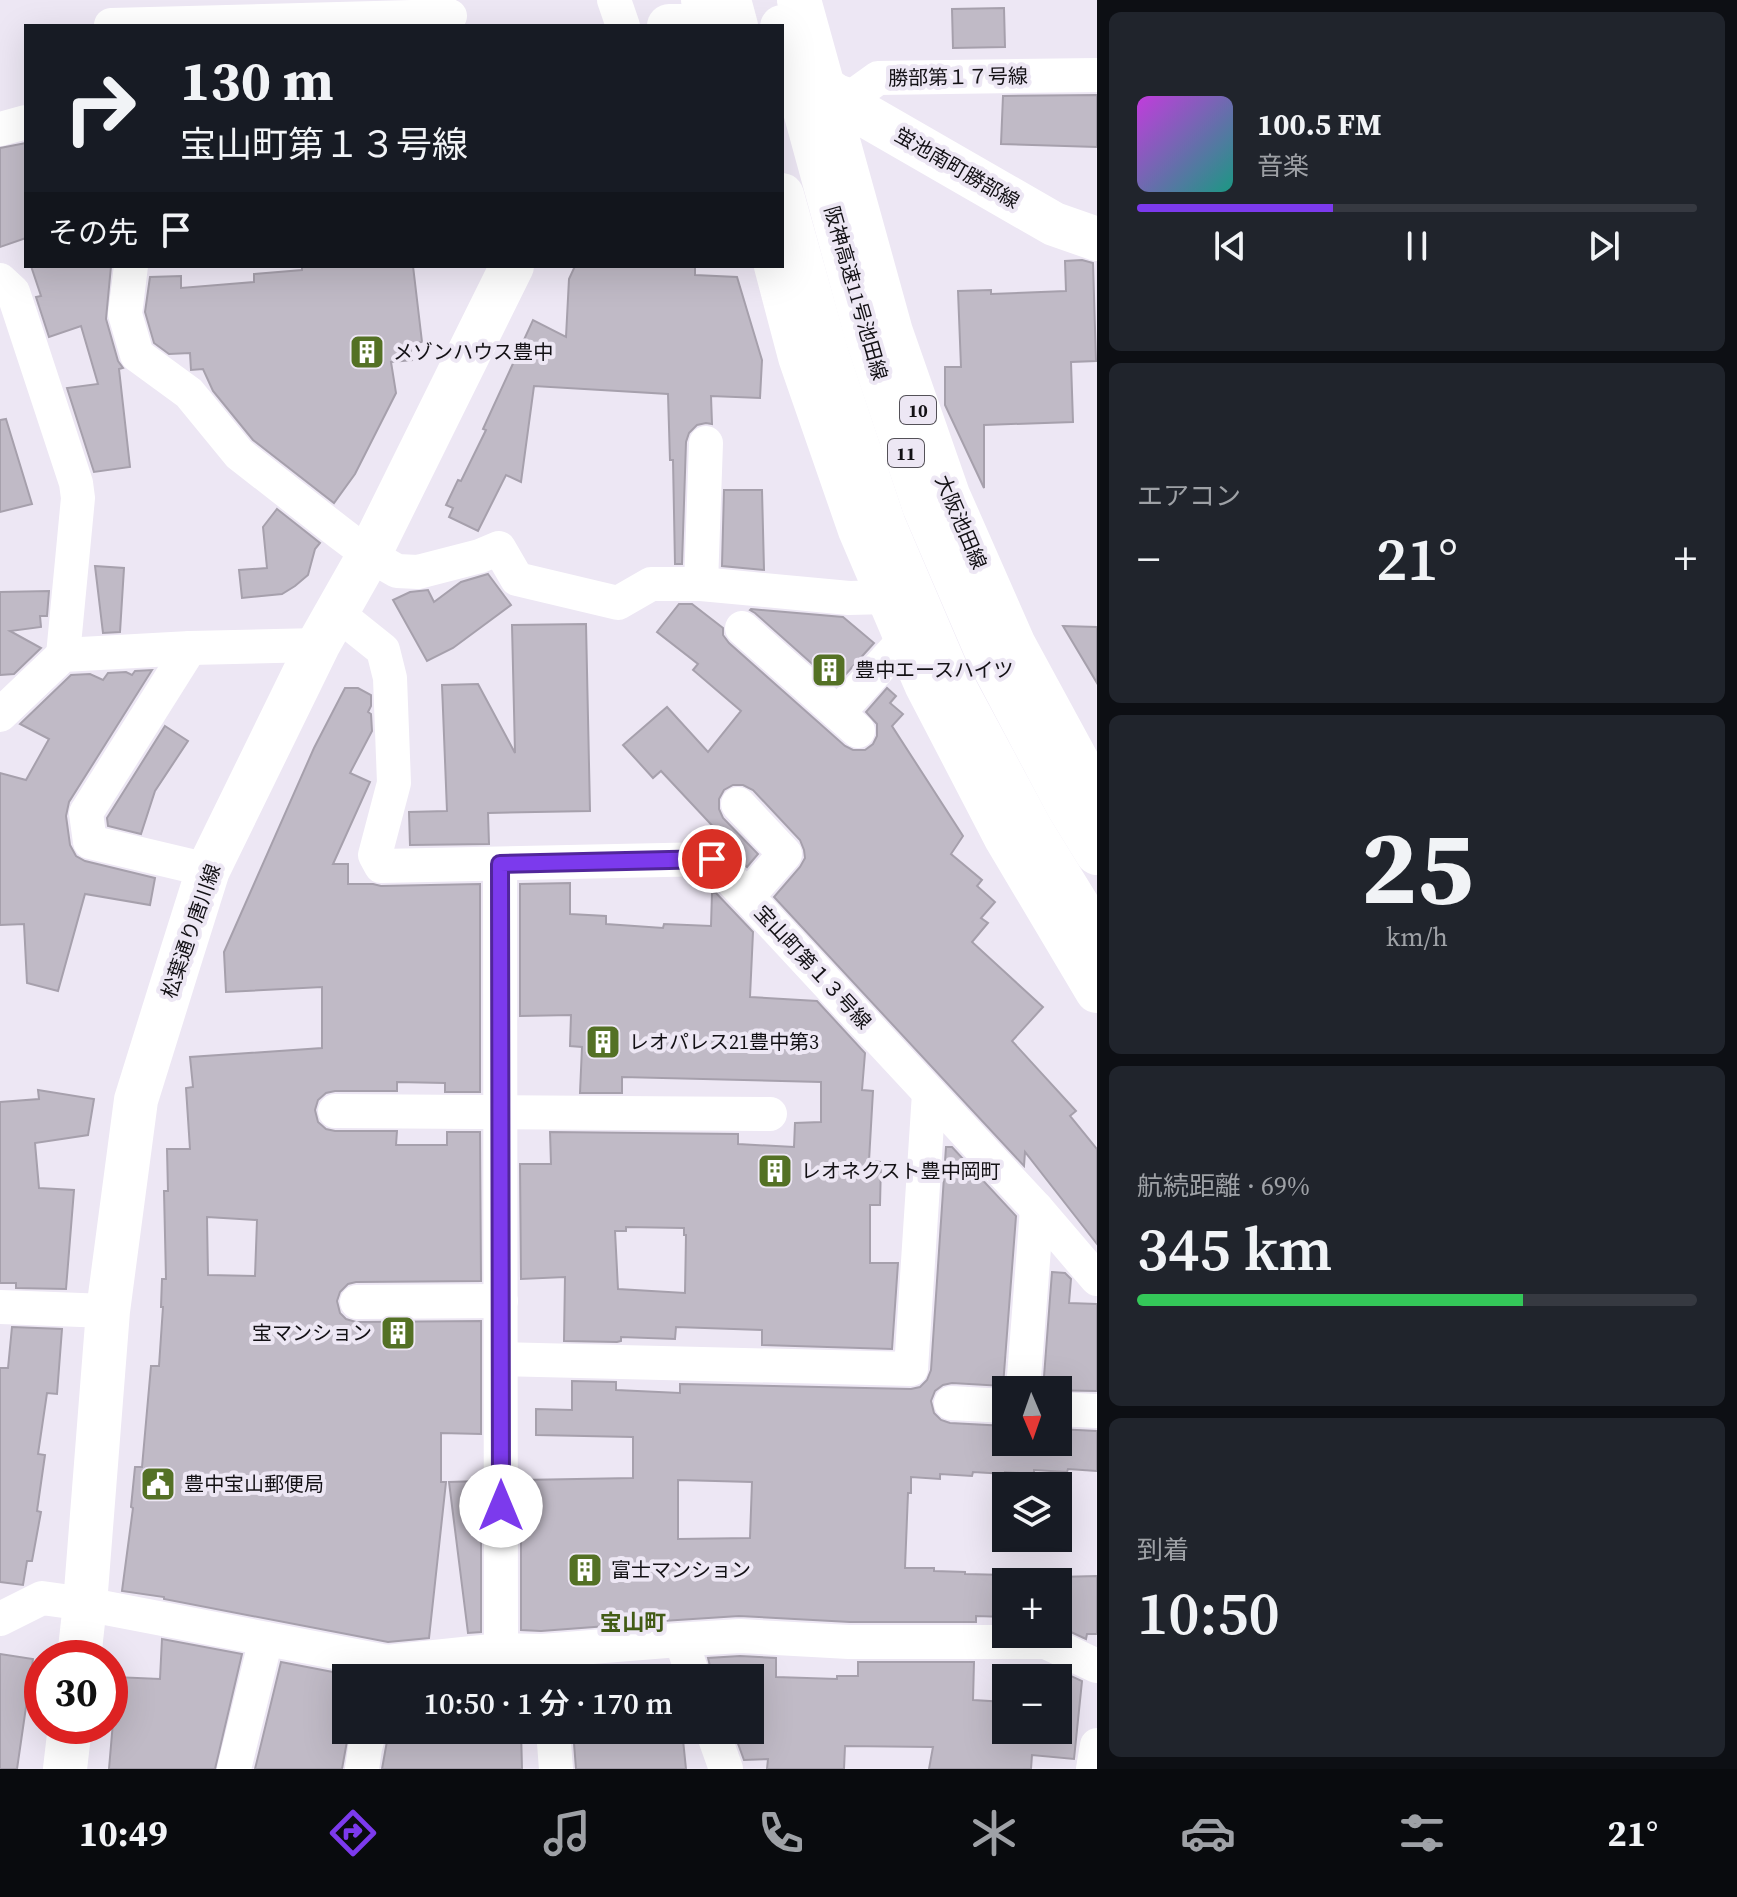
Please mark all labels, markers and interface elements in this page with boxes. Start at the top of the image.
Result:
text: 130 m [180,42,334,119]
icon: right [48,56,152,160]
street label: 勝部第１７号線 [888,62,1028,92]
text: 100.5 FM [1257,104,1382,145]
text: 宝山町第１３号線 [180,120,468,169]
street label: 蛍池南町勝部線 [889,121,1025,215]
text: 音楽 [1257,148,1309,184]
street label: 阪神高速11号池田線 [818,203,894,383]
icon: arrive [154,208,198,252]
text: その先 [48,212,138,253]
icon: previous [1208,224,1252,268]
icon: pause [1395,224,1439,268]
icon: next [1582,224,1626,268]
building icon: メゾンハウス豊中 [348,333,386,371]
place label: メゾンハウス豊中 [393,338,553,366]
road number: 10 [900,396,936,424]
road number: 11 [888,439,924,467]
street label: 大阪池田線 [929,471,993,573]
text: エアコン [1137,478,1241,514]
text: 21° [1376,518,1458,600]
text: − [1137,528,1160,589]
text: + [1674,528,1697,589]
building icon: 豊中エースハイツ [810,651,848,689]
place label: 豊中エースハイツ [855,656,1014,684]
text: 25 [1361,795,1473,938]
pin [678,825,746,893]
icon: arrive [690,837,734,881]
street label: 松葉通り唐川線 [155,860,227,1002]
street label: 宝山町第１３号線 [748,899,878,1035]
text: km/h [1386,919,1448,955]
building icon: レオパレス21豊中第3 [584,1023,622,1061]
place label: レオパレス21豊中第3 [629,1028,819,1056]
building icon: レオネクスト豊中岡町 [756,1152,794,1190]
place label: レオネクスト豊中岡町 [801,1157,1000,1185]
text: 航続距離 · 69% [1137,1168,1310,1204]
text: 345 km [1137,1208,1333,1290]
building icon: 宝マンション [379,1314,417,1352]
place label: 宝マンション [252,1319,372,1347]
north arrow [992,1376,1072,1456]
map controls [992,1376,1072,1744]
position arrow [459,1464,543,1548]
public building icon: 豊中宝山郵便局 [139,1465,177,1503]
place label: 豊中宝山郵便局 [184,1470,324,1498]
button: layers [992,1472,1072,1552]
text: 到着 [1137,1532,1189,1568]
building icon: 富士マンション [566,1551,604,1589]
place label: 富士マンション [611,1556,751,1584]
button: + [992,1568,1072,1648]
text: 10:50 [1137,1572,1280,1654]
district label: 宝山町 [600,1607,666,1637]
speed limit sign: 30 [24,1640,128,1744]
button: − [992,1664,1072,1744]
text: 10:50 · 1 分 · 170 m [423,1683,673,1724]
icon: directions [325,1805,381,1861]
icon: music [539,1805,595,1861]
icon: phone [753,1805,809,1861]
icon: climate [966,1805,1022,1861]
icon: car [1180,1805,1236,1861]
icon: filters [1394,1805,1450,1861]
text: 10:49 [79,1809,168,1858]
text: 21° [1607,1809,1658,1858]

